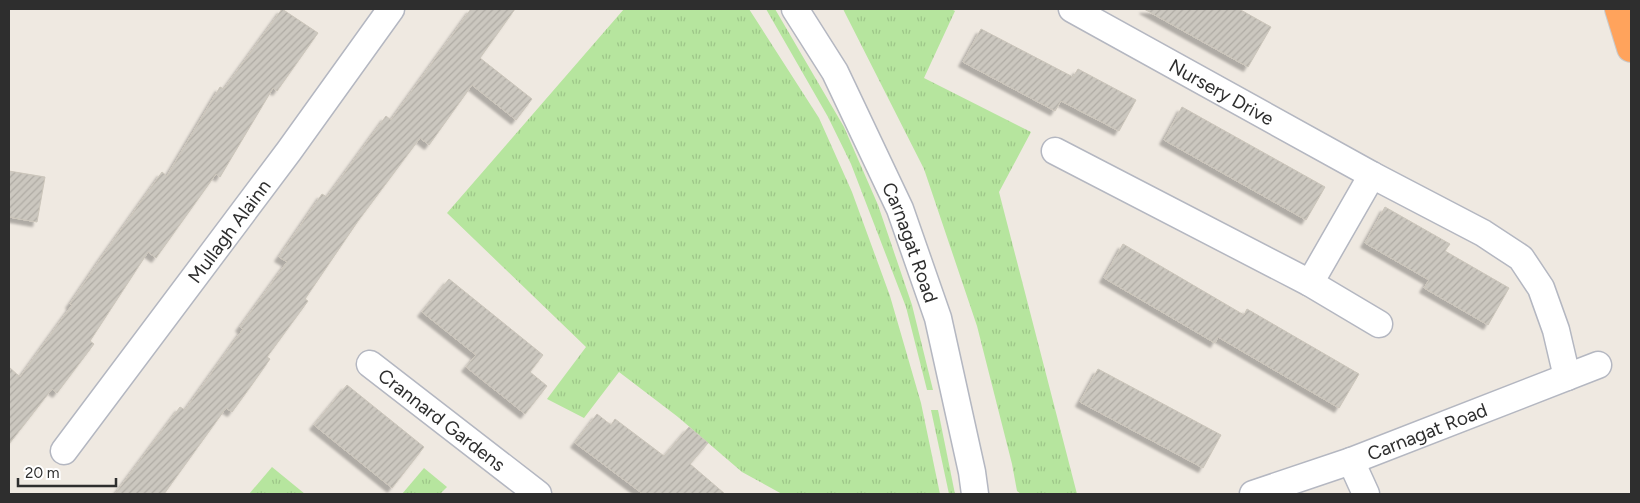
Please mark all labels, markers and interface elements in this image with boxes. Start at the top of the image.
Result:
street label: Nursery Drive [1165,54,1278,130]
street label: Mullagh Alainn [183,175,276,288]
street label: Carnagat Road [877,178,943,306]
street label: Crannard Gardens [373,364,510,477]
street label: Carnagat Road [1364,398,1490,466]
scale bar [18,456,115,488]
text: 20 m [25,464,59,482]

